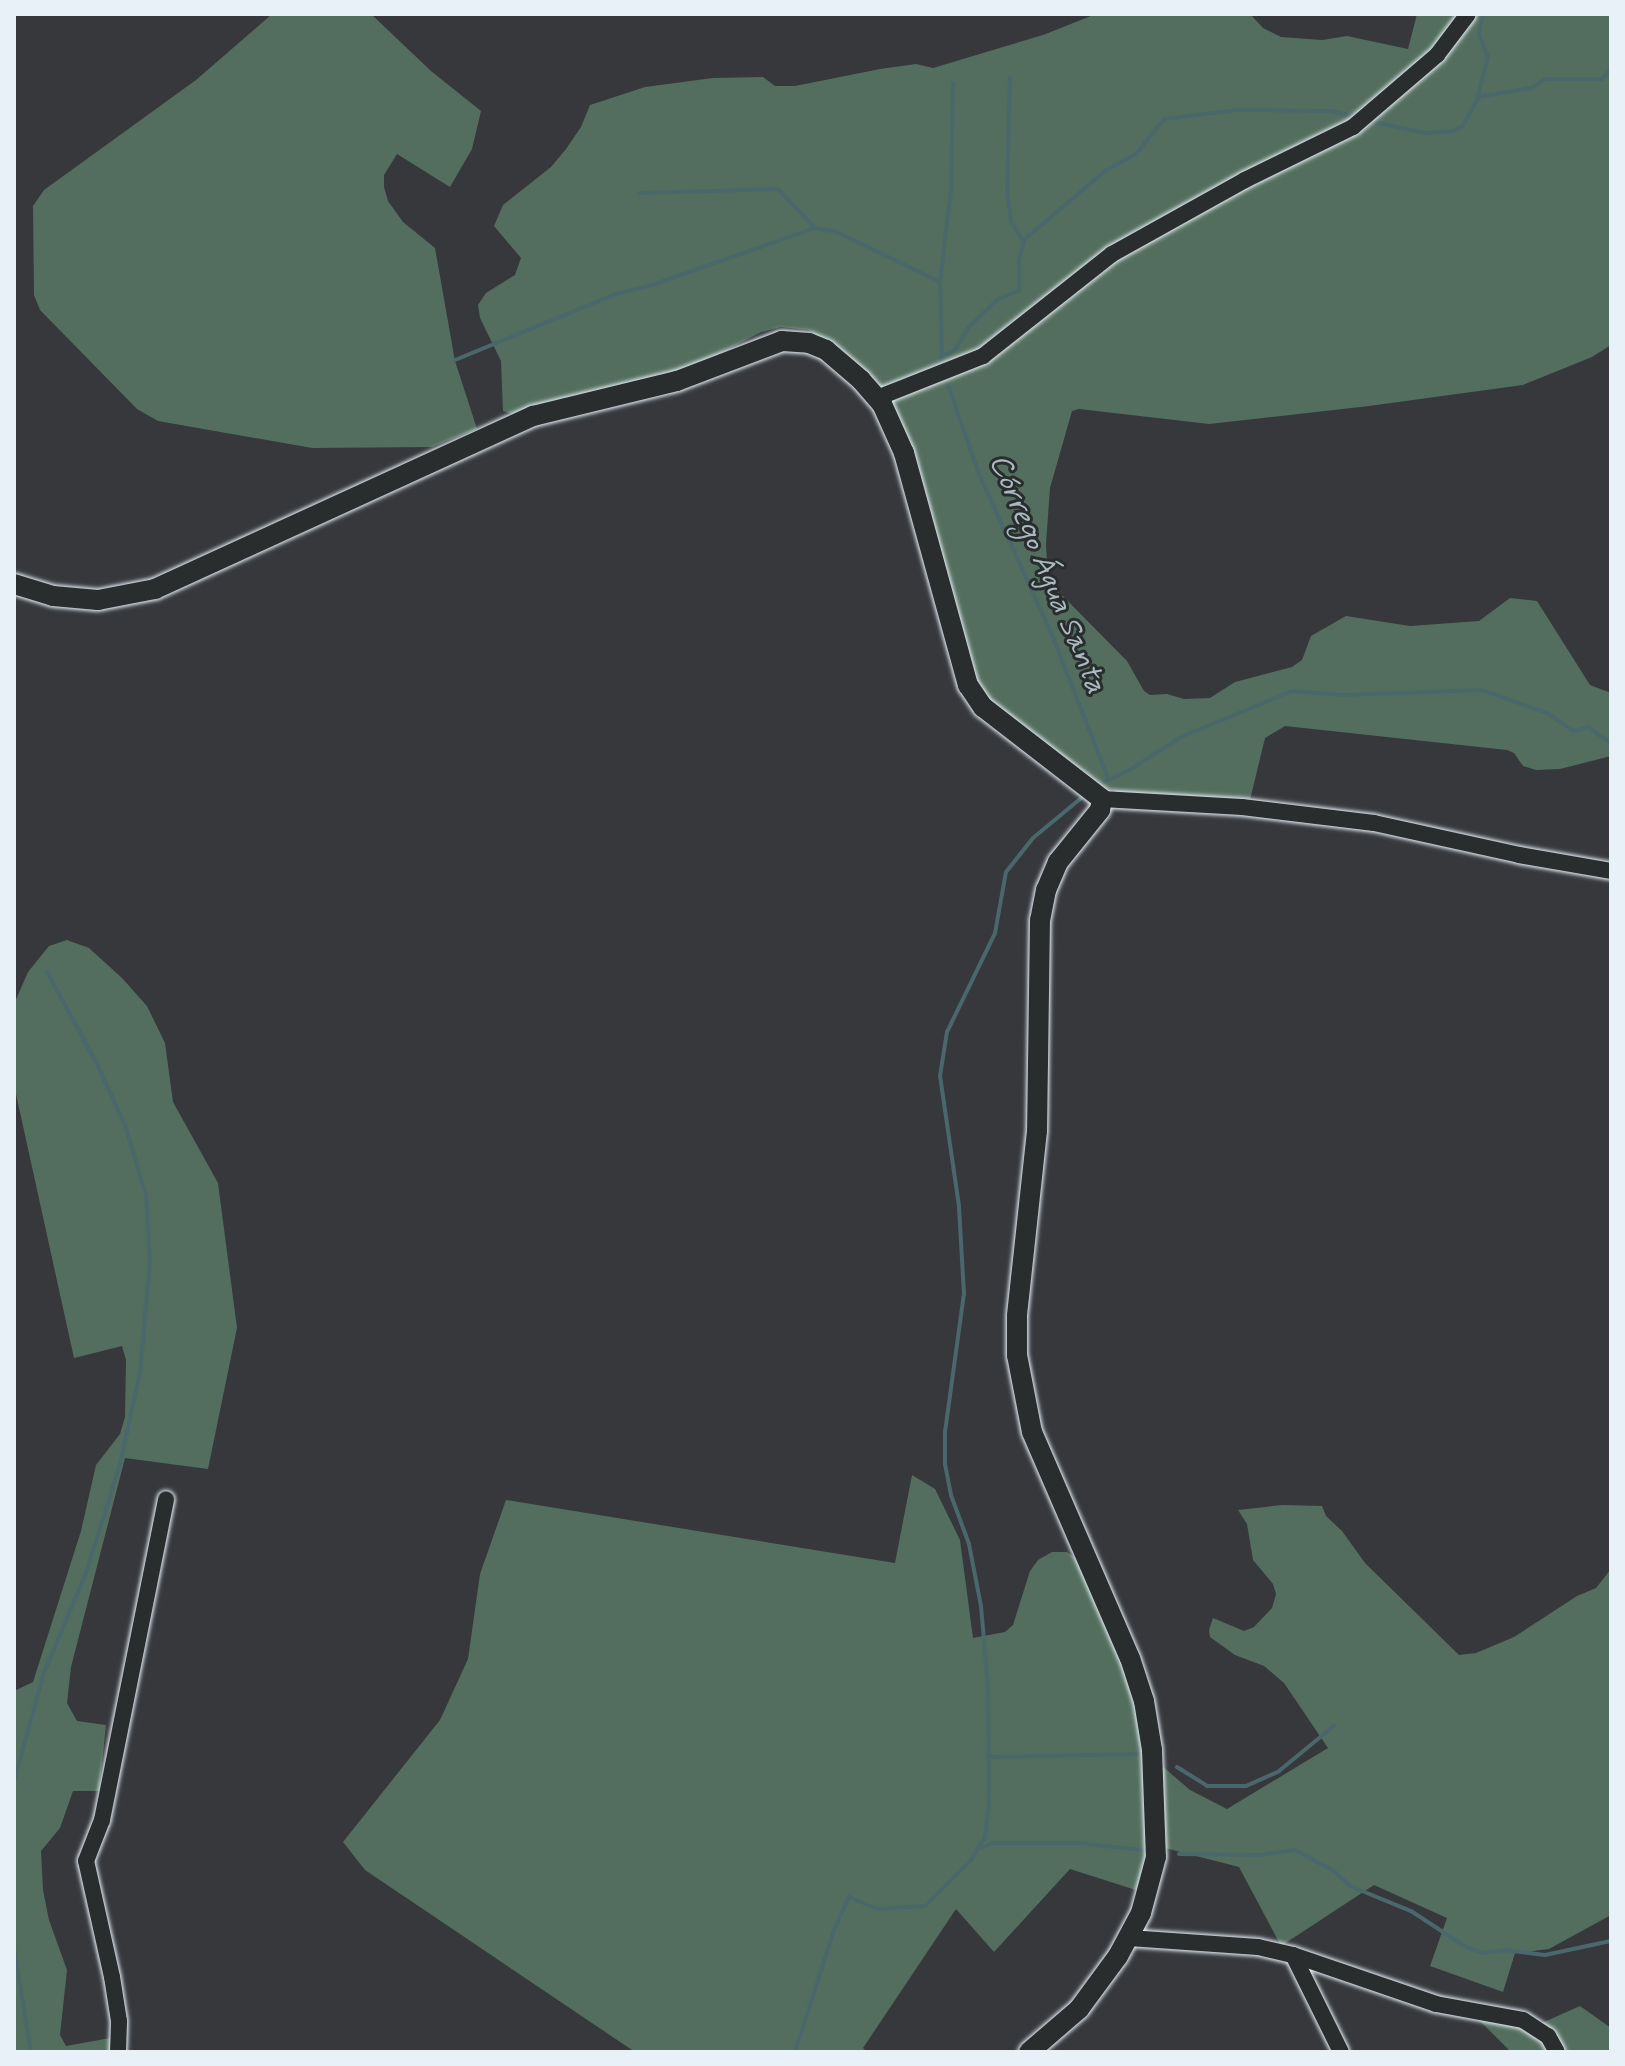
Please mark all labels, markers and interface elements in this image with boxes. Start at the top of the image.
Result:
water label: Córrego Água Santa [981,450,1113,698]

